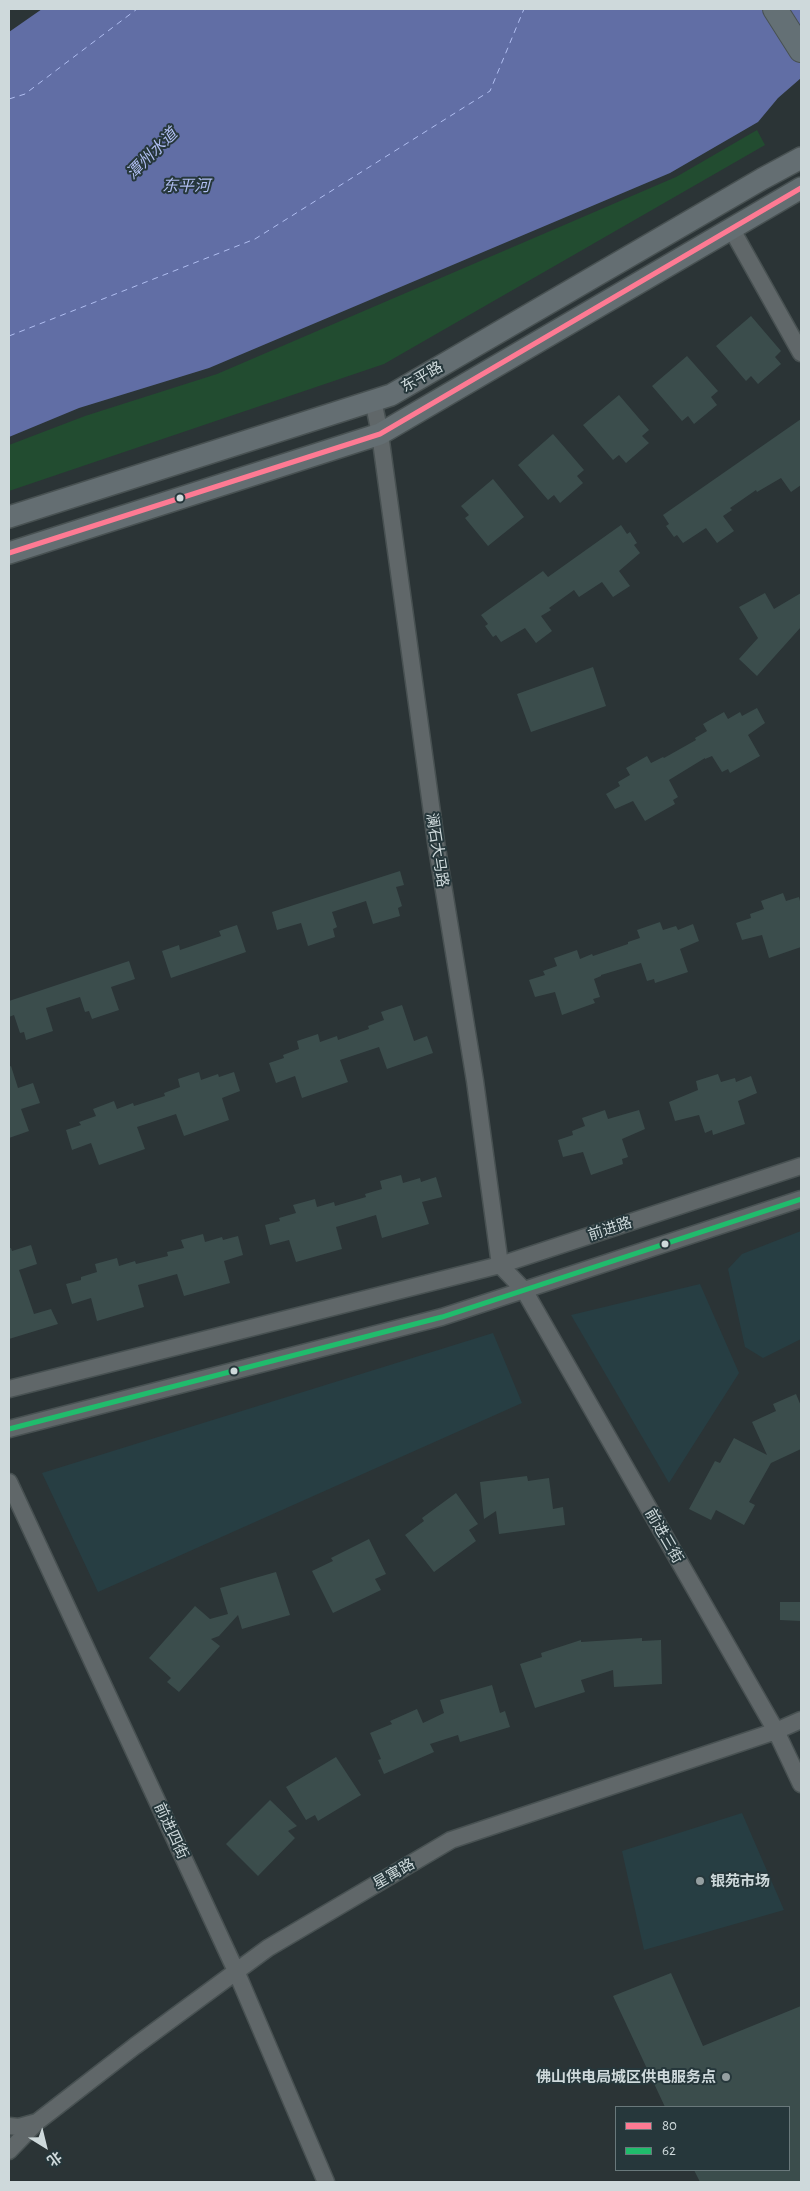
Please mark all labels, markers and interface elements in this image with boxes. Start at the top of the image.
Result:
water label: 潭州水道 [123,125,181,183]
water label: 东平河 [162,176,210,196]
street label: 东平路 [398,358,446,396]
unlabelled marker [175,493,185,503]
street label: 澜石大马路 [422,812,452,888]
street label: 前进路 [586,1213,634,1245]
unlabelled marker [660,1239,670,1249]
unlabelled marker [229,1366,239,1376]
street label: 前进三街 [641,1506,687,1566]
street label: 前进四街 [150,1800,192,1862]
street label: 星寓路 [370,1855,418,1893]
place label: 银苑市场 [710,1872,770,1890]
marker: 银苑市场 [694,1875,706,1887]
place label: 佛山供电局城区供电服务点 [536,2068,716,2086]
marker: 佛山供电局城区供电服务点 [720,2071,732,2083]
legend [615,2106,790,2171]
text: 80 [662,2118,677,2133]
north arrow [20,2121,70,2171]
text: 62 [662,2143,676,2158]
text: 北 [44,2148,64,2168]

